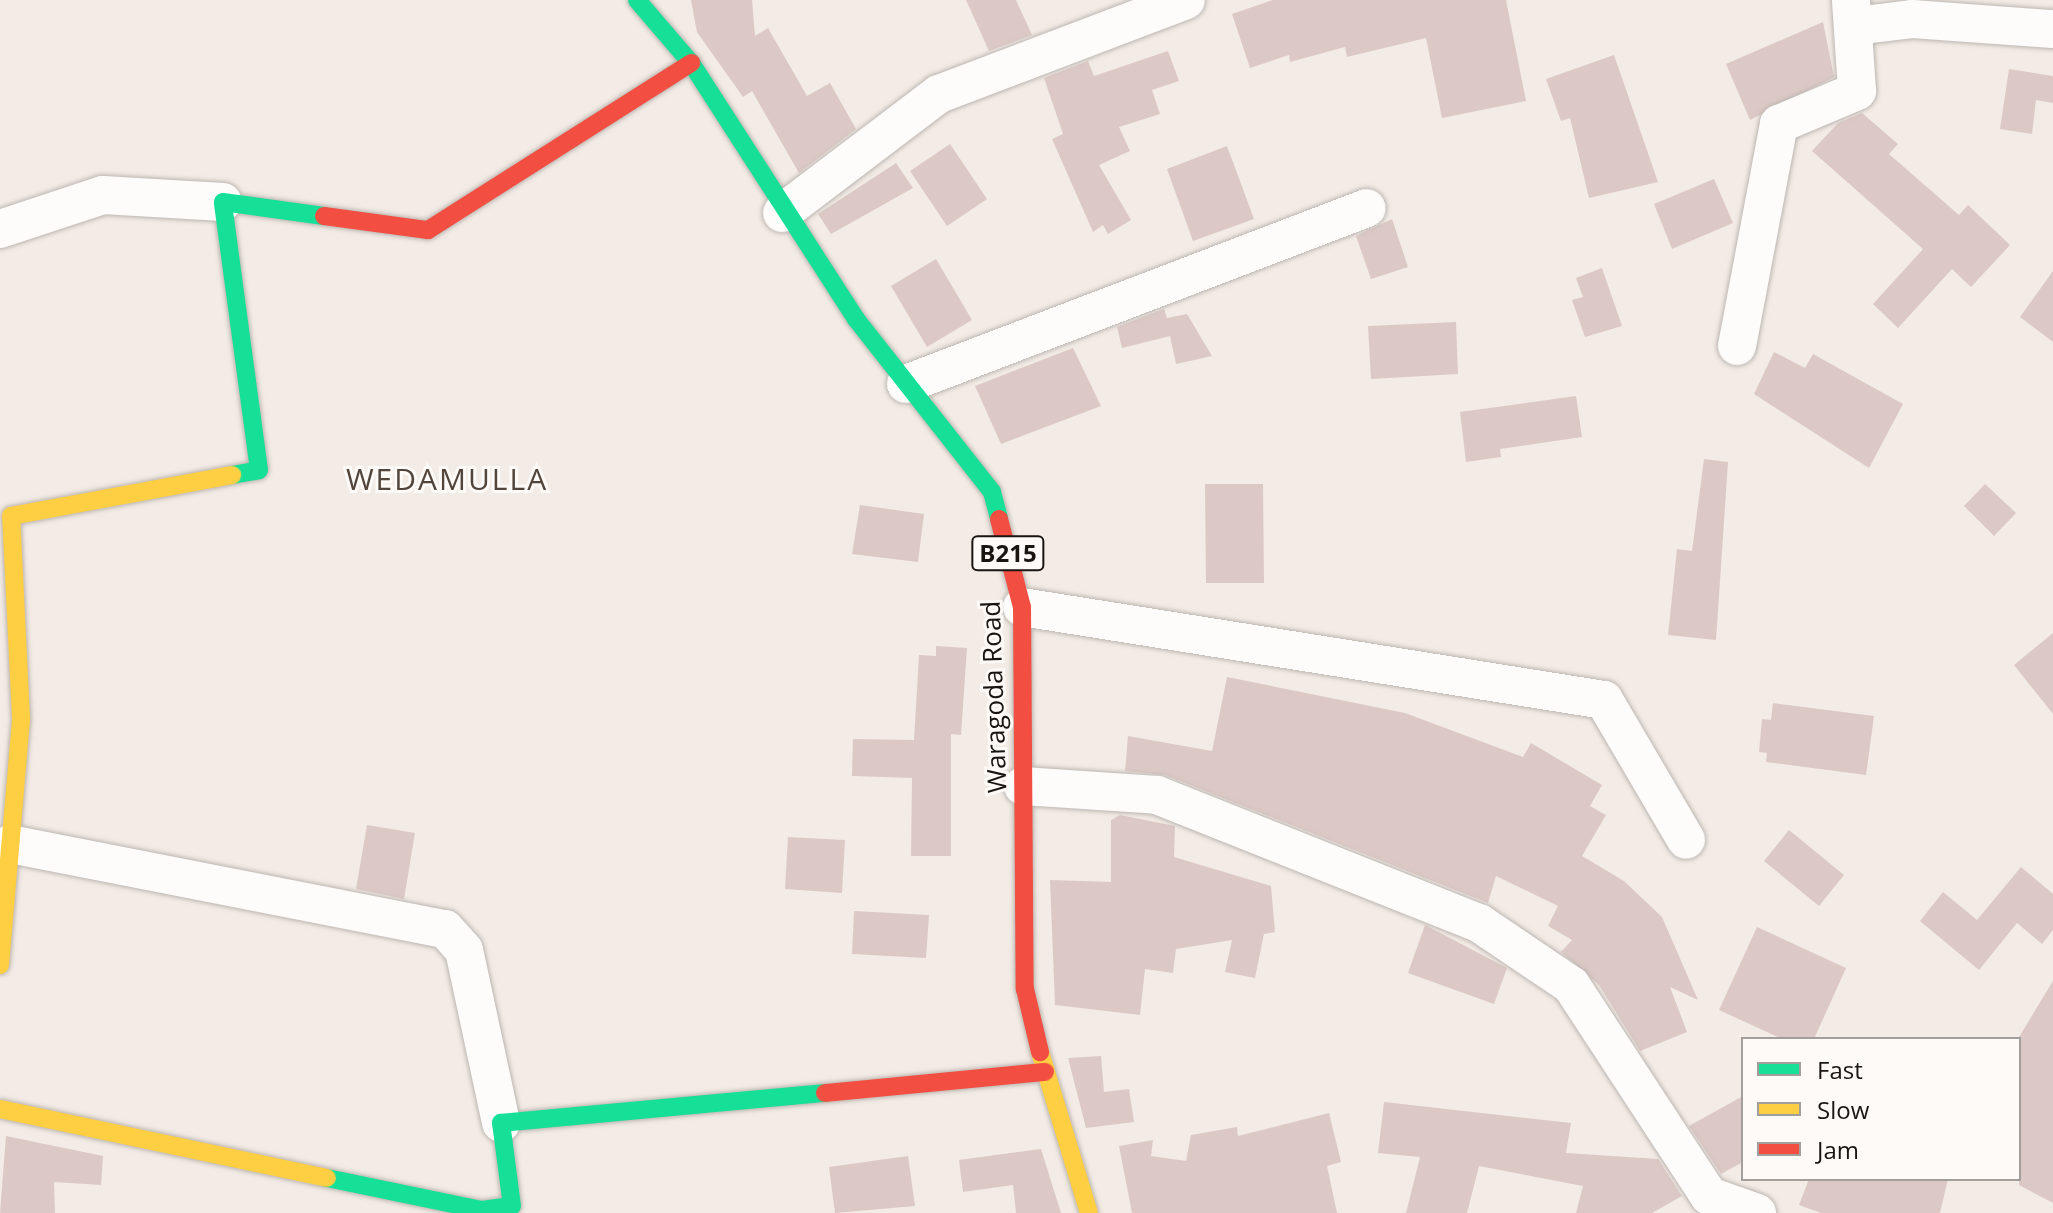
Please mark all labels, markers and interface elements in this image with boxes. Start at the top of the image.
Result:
district label: WEDAMULLA [346,461,548,497]
road number: B215 [970,533,1046,573]
street label: Waragoda Road [975,600,1013,794]
legend [1741,1037,2021,1181]
text: Fast [1817,1053,1863,1086]
text: Slow [1817,1093,1869,1126]
text: Jam [1817,1133,1859,1166]

